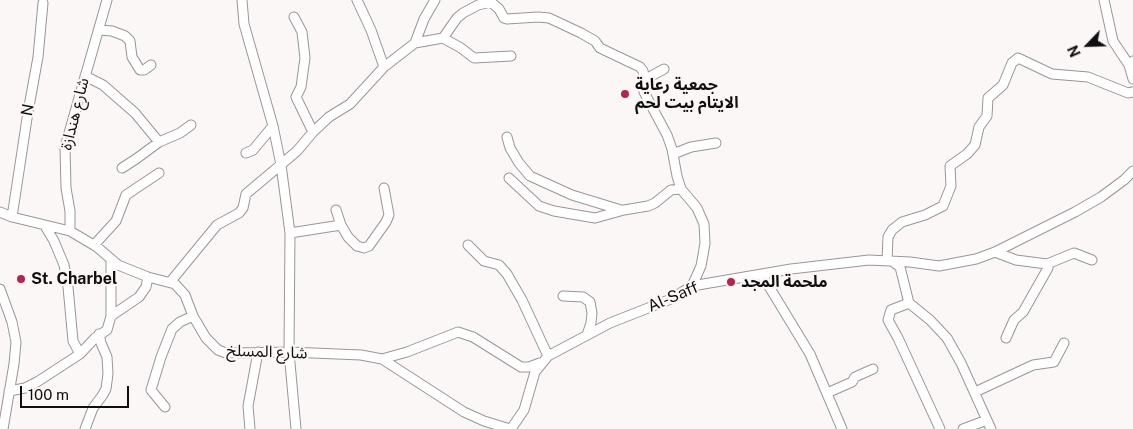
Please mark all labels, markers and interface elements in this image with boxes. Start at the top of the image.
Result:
north arrow [1063,20,1113,70]
text: N [1065,43,1084,59]
place label: جمعية رعاية الايتام بيت لحم [635,75,739,113]
street label: شارع هندازة [57,76,93,152]
marker: جمعية رعاية الايتام بيت لحم [619,88,631,100]
street label: N [17,102,39,118]
place label: St. Charbel [31,269,117,289]
place label: ملحمة المجد [741,272,827,292]
marker: St. Charbel [15,273,27,285]
marker: ملحمة المجد [725,276,737,288]
street label: Al-Saff [645,278,701,316]
street label: شارع المسلخ [226,341,308,363]
scale bar [22,376,131,408]
text: 100 m [28,386,69,403]

